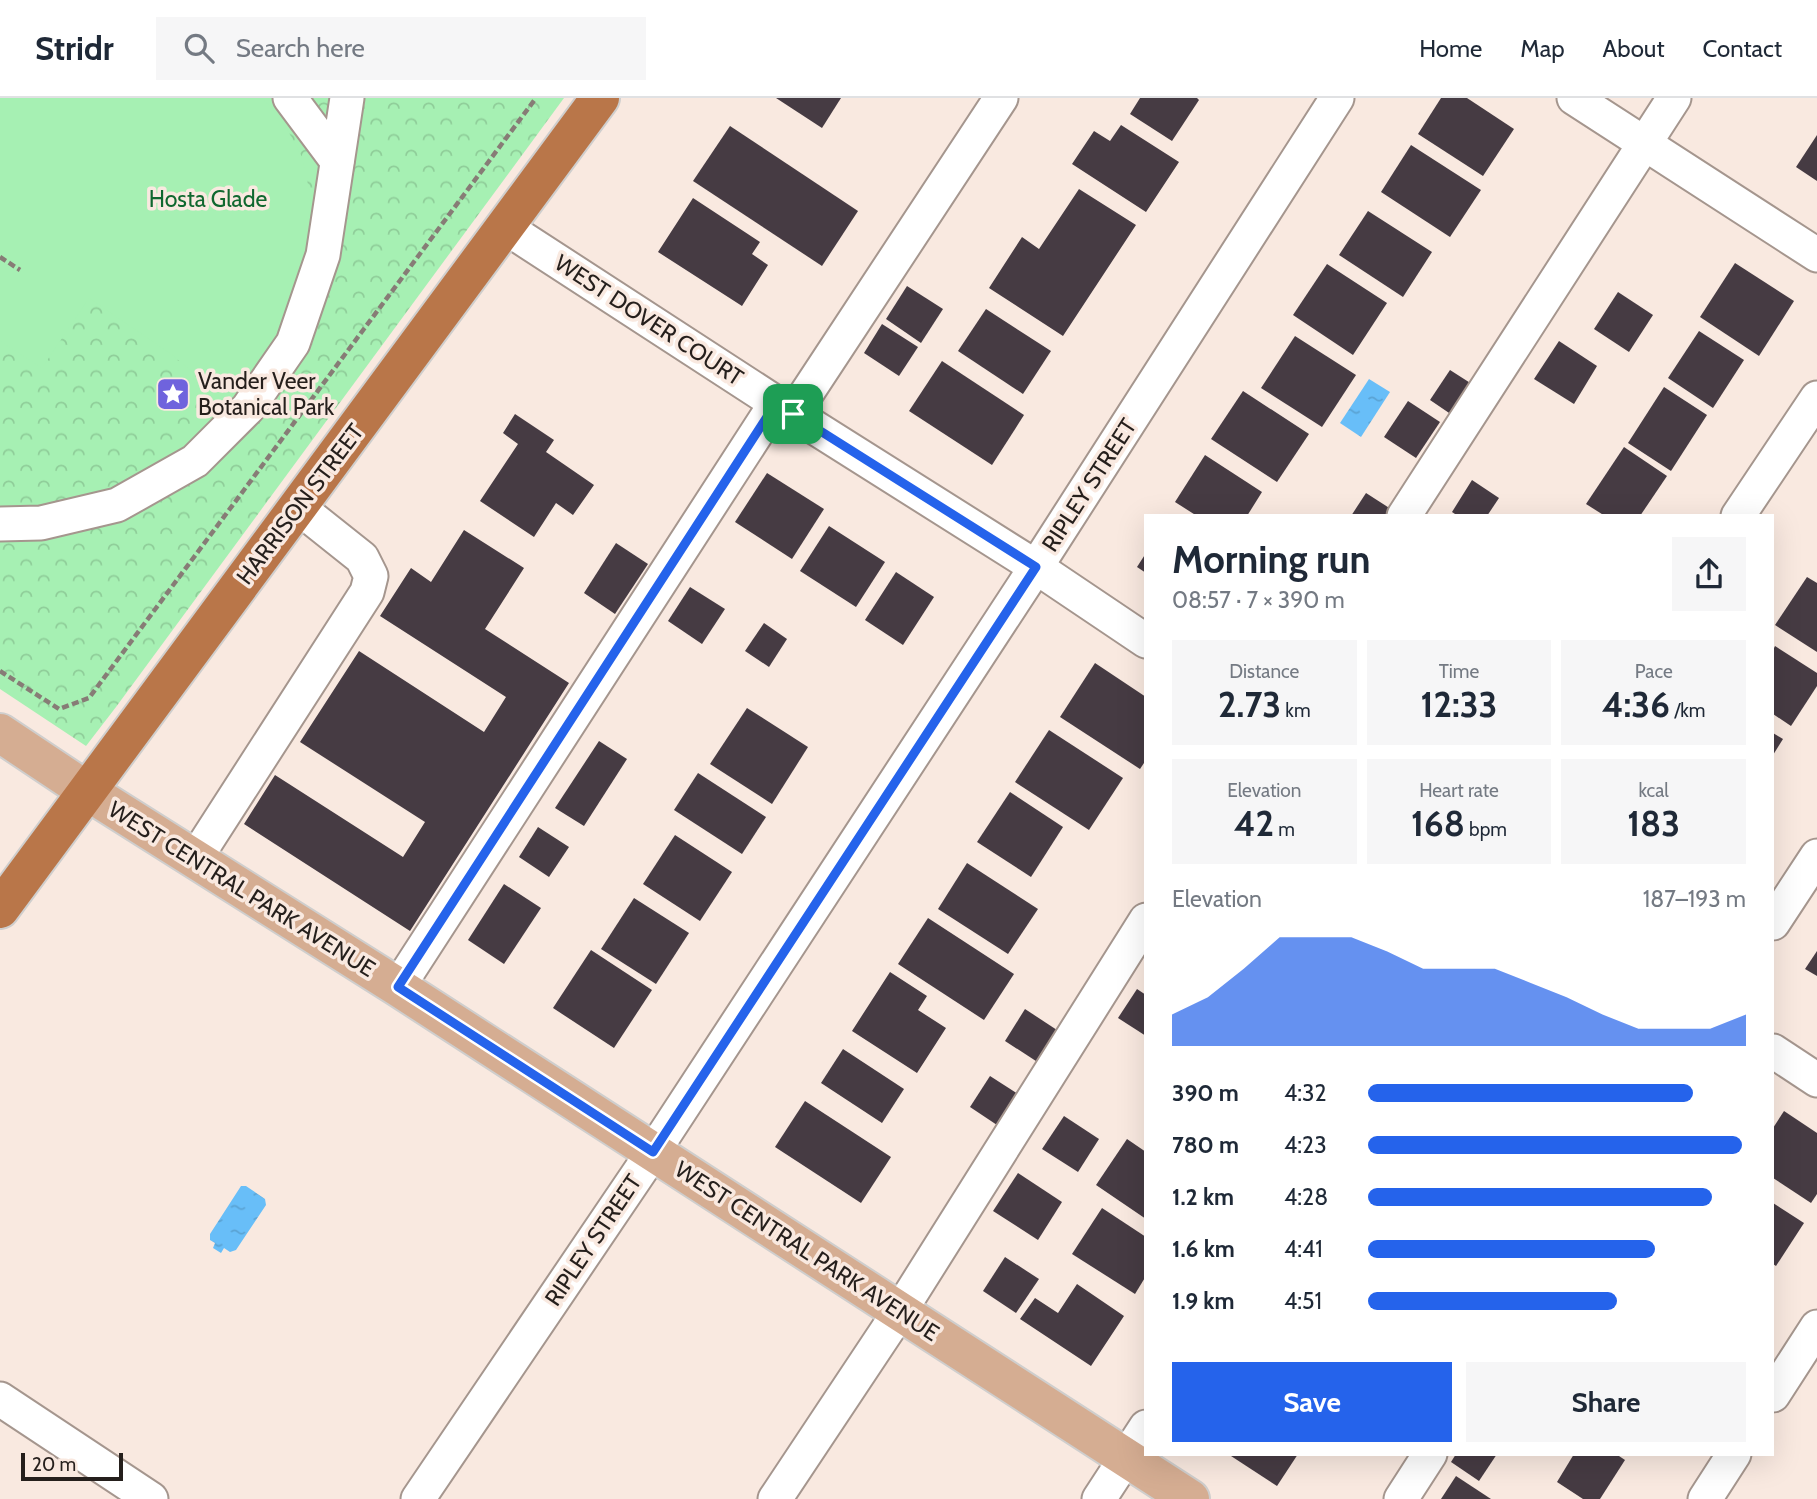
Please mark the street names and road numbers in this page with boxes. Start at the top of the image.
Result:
street label: WEST DOVER COURT [549,249,749,391]
street label: RIPLEY STREET [1036,413,1142,557]
street label: HARRISON STREET [230,418,370,590]
street label: WEST CENTRAL PARK AVENUE [103,795,381,983]
street label: WEST CENTRAL PARK AVENUE [670,1155,944,1347]
street label: RIPLEY STREET [539,1169,647,1311]

